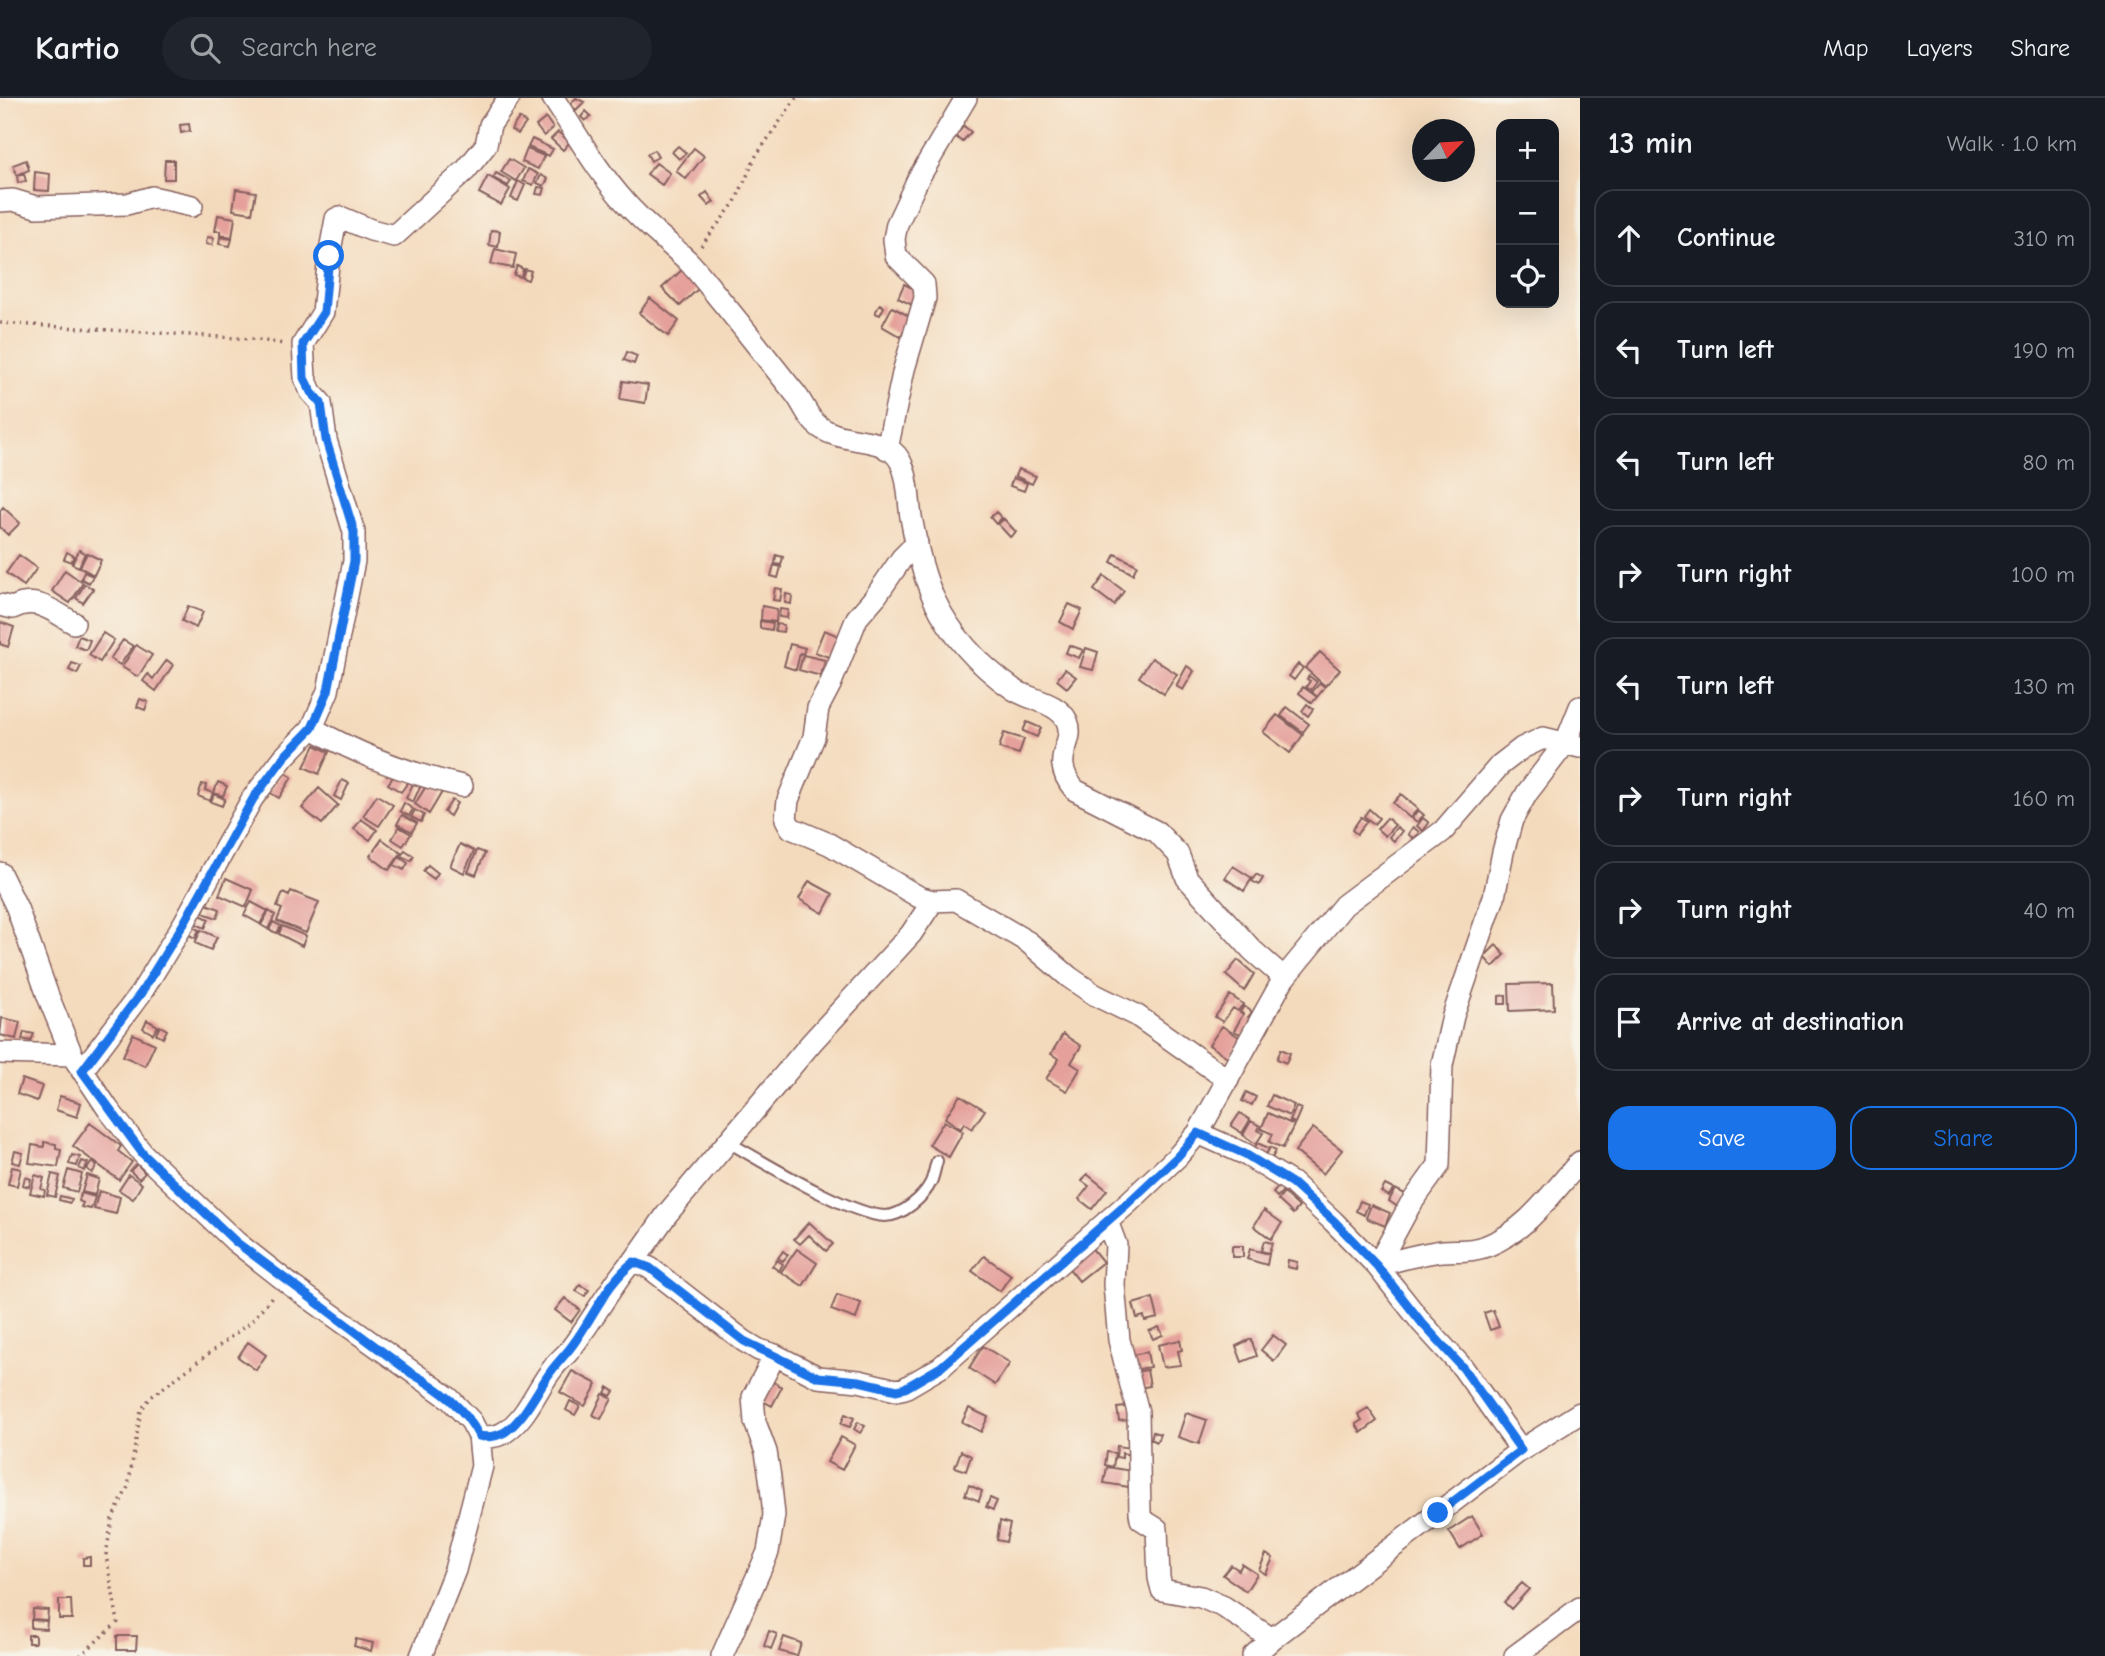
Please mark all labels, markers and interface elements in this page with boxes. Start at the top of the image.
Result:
search box [162,17,652,80]
text: Kartio [35,29,120,67]
icon: search [186,29,224,67]
text: Search here [242,33,377,63]
text: Map [1823,34,1869,62]
text: Layers [1907,34,1972,62]
text: Share [2010,34,2070,62]
north arrow [1412,119,1475,182]
map controls [1496,119,1559,308]
button: + [1496,119,1559,182]
text: 13 min [1608,126,1693,161]
text: Walk · 1.0 km [1947,130,2077,157]
button: − [1496,182,1559,245]
icon: ahead [1610,219,1648,257]
text: Continue [1677,223,1775,253]
text: 310 m [2014,225,2075,252]
route start [313,240,344,271]
button: locate [1496,245,1559,308]
icon: left [1610,331,1648,369]
text: Turn left [1677,335,1774,365]
text: 190 m [2013,337,2075,364]
icon: left [1610,443,1648,481]
text: Turn left [1677,447,1774,477]
text: 80 m [2022,449,2075,476]
icon: right [1610,555,1648,593]
text: Turn right [1677,559,1791,589]
text: 100 m [2011,561,2075,588]
icon: left [1610,667,1648,705]
text: Turn left [1677,671,1774,701]
text: 130 m [2014,673,2075,700]
icon: right [1610,779,1648,817]
text: Turn right [1677,783,1791,813]
text: 160 m [2013,785,2075,812]
icon: right [1610,891,1648,929]
text: Turn right [1677,895,1791,925]
text: 40 m [2023,897,2075,924]
icon: arrive [1610,1003,1648,1041]
text: Arrive at destination [1677,1007,1904,1037]
button: Save [1608,1106,1836,1170]
button: Share [1850,1106,2077,1170]
route end [1422,1497,1453,1528]

